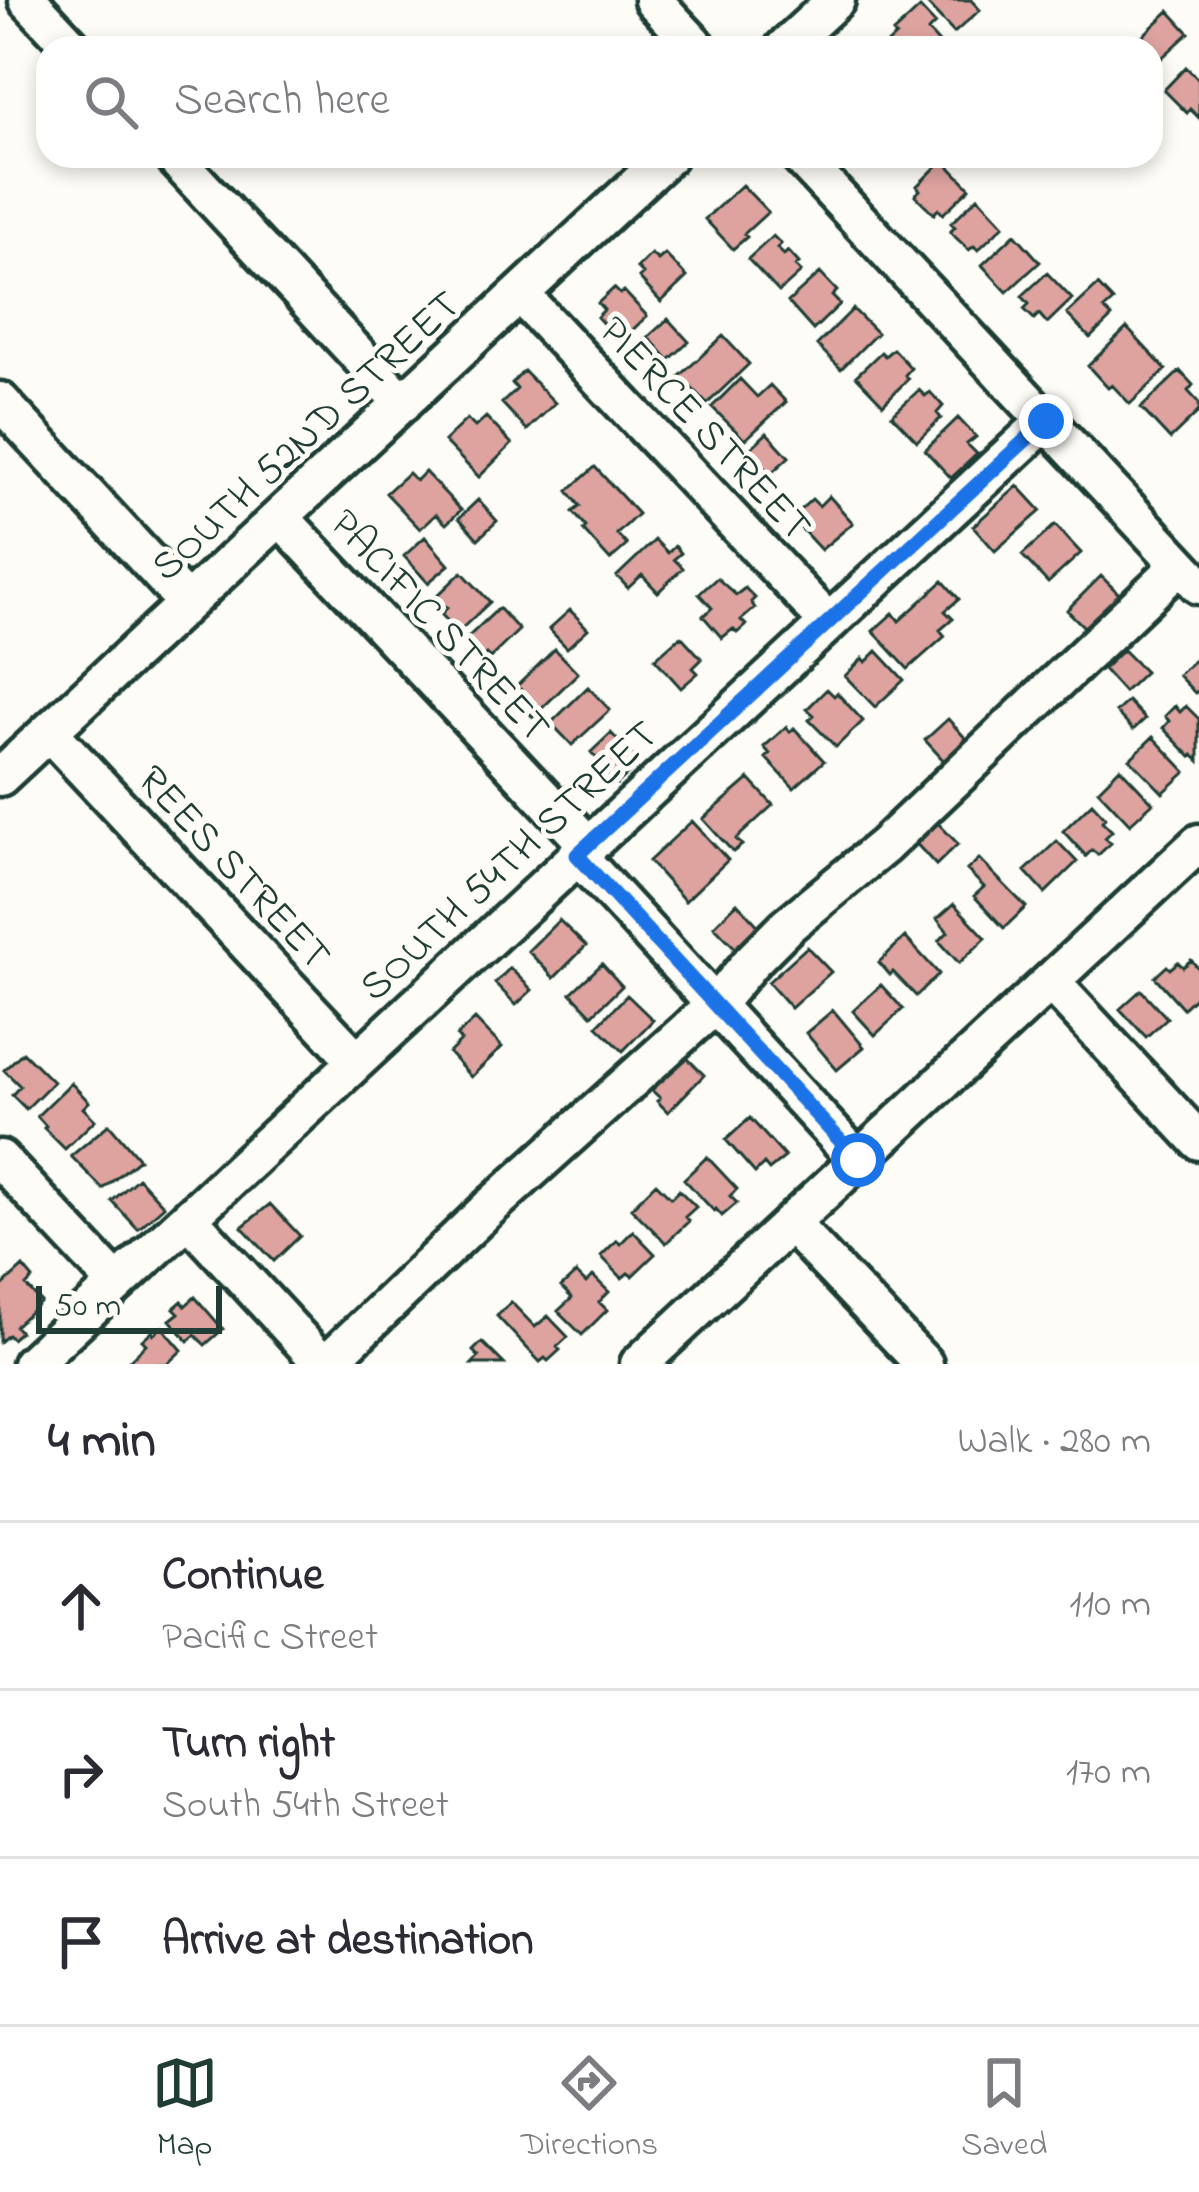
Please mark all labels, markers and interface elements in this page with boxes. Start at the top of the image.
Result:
search box [36,36,1163,168]
icon: search [78,69,144,135]
text: Search here [174,69,390,135]
street label: SOUTH 52ND STREET [139,277,476,597]
street label: PIERCE STREET [583,304,825,557]
route end [1019,394,1073,448]
street label: PACIFIC STREET [314,496,563,758]
street label: SOUTH 54TH STREET [347,707,673,1017]
street label: REES STREET [121,753,344,985]
route start [831,1133,885,1187]
scale bar [36,1280,222,1333]
text: 50 m [54,1283,121,1331]
text: 4 min [48,1405,156,1480]
text: Walk · 280 m [957,1414,1151,1471]
text: Continue [162,1544,323,1610]
icon: ahead [48,1573,114,1639]
text: 110 m [1069,1577,1151,1634]
text: Pacific Street [162,1610,378,1667]
text: Turn right [162,1712,335,1778]
icon: right [48,1741,114,1807]
text: 170 m [1066,1745,1151,1802]
text: South 54th Street [162,1778,449,1835]
icon: arrive [48,1909,114,1975]
text: Arrive at destination [162,1909,533,1975]
tab: Map [152,2050,218,2170]
tab: Directions [521,2050,658,2170]
tab: Saved [961,2050,1047,2170]

